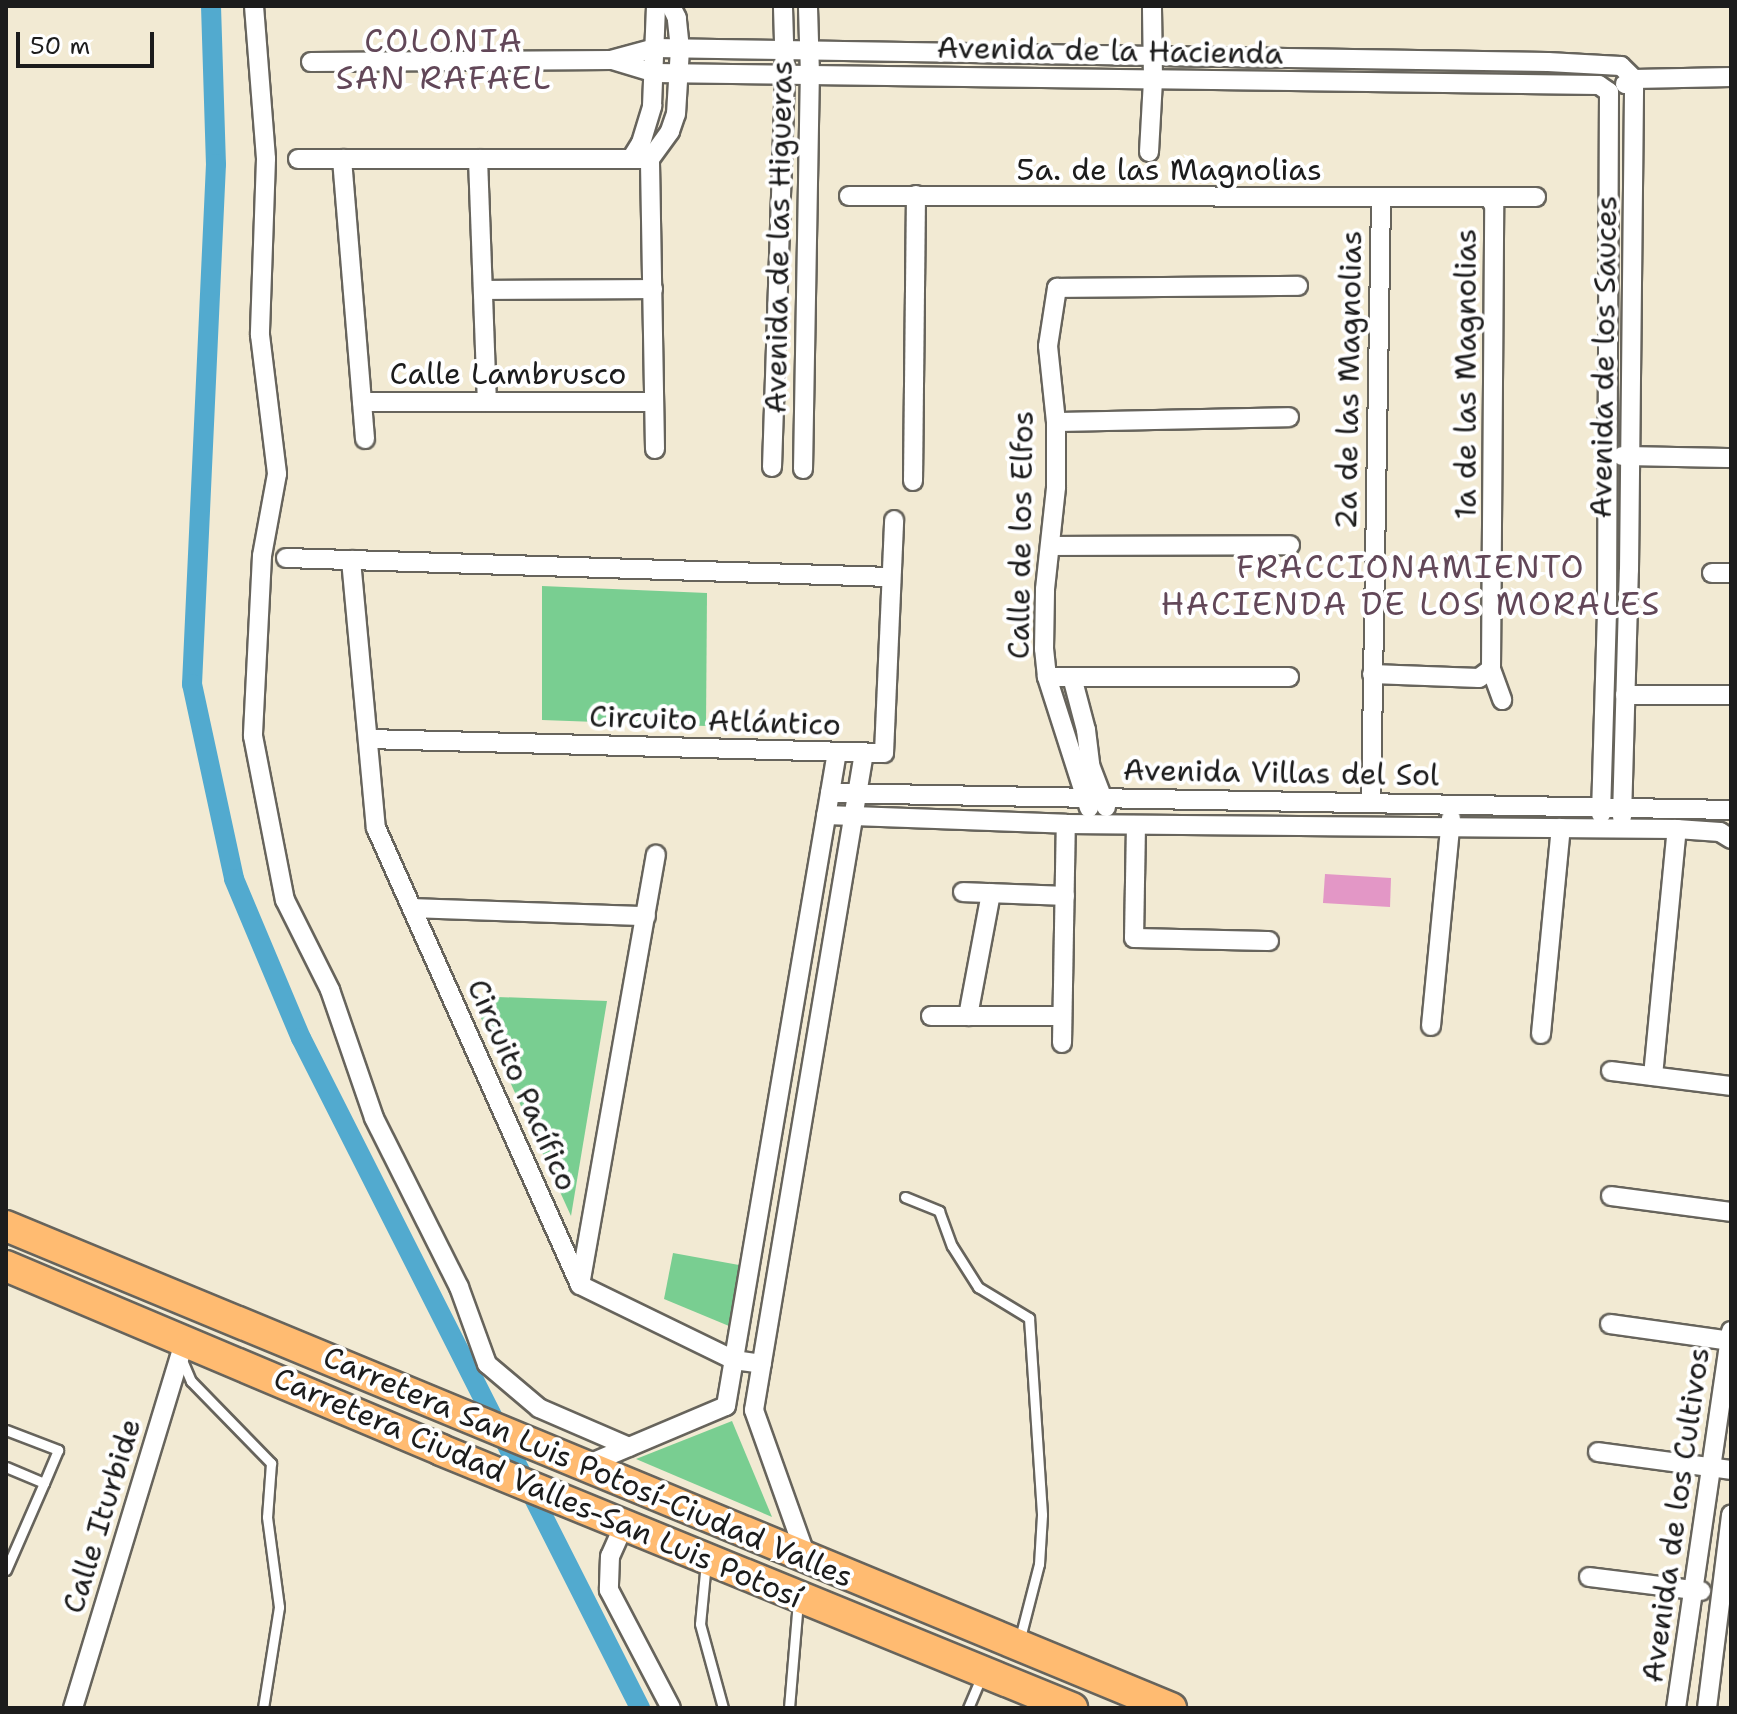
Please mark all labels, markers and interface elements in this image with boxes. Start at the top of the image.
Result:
scale bar [20,16,158,66]
district label: COLONIA SAN RAFAEL [336,23,552,98]
text: 50 m [30,30,90,62]
street label: Avenida de la Hacienda [936,30,1284,72]
street label: Avenida de las Higueras [758,60,800,414]
street label: 5a. de las Magnolias [1016,152,1322,188]
street label: Avenida de los Sauces [1583,195,1625,519]
street label: 1a de las Magnolias [1448,229,1484,519]
street label: 2a de las Magnolias [1328,230,1370,530]
street label: Calle Lambrusco [390,356,626,392]
street label: Calle de los Elfos [1001,410,1041,660]
district label: FRACCIONAMIENTO HACIENDA DE LOS MORALES [1161,549,1661,624]
street label: Circuito Atlántico [588,699,842,743]
street label: Avenida Villas del Sol [1123,752,1439,794]
street label: Circuito Pacífico [459,974,585,1196]
street label: Carretera San Luis Potosí-Ciudad Valles [318,1339,858,1595]
street label: Avenida de los Cultivos [1635,1345,1717,1685]
street label: Carretera Ciudad Valles-San Luis Potosí [268,1360,808,1616]
street label: Calle Iturbide [55,1414,149,1618]

